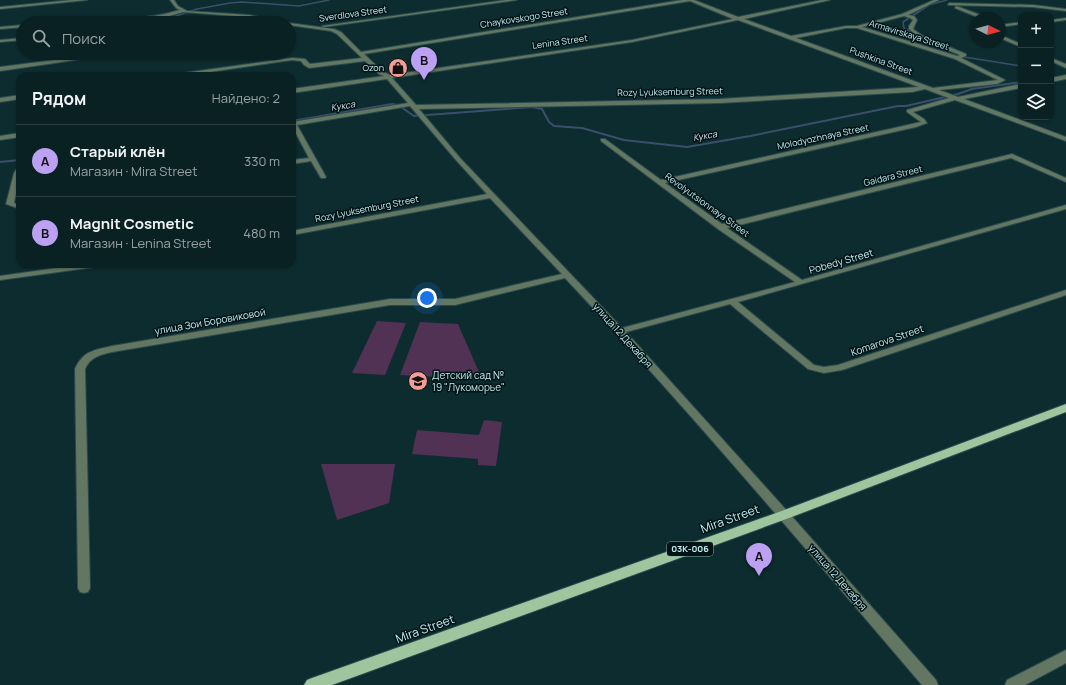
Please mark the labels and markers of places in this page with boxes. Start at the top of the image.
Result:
pin: B [411,47,437,80]
shop icon: Ozon [387,57,409,79]
place label: Ozon [362,61,384,74]
place label: Детский сад № 19 "Лукоморье" [432,368,505,394]
school or university icon: Детский сад № 19 "Лукоморье" [407,370,429,392]
pin: A [746,543,772,576]

